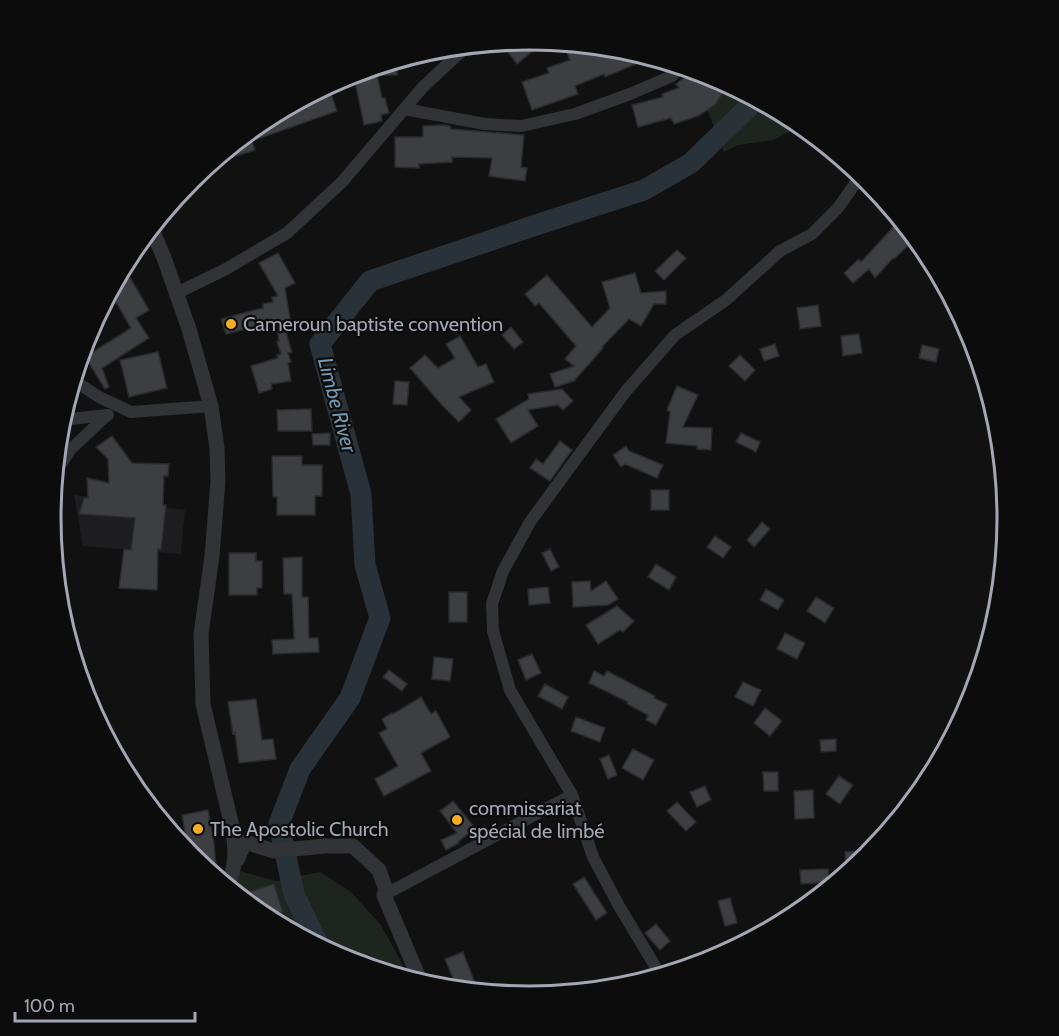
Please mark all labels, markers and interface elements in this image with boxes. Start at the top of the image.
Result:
place label: Cameroun baptiste convention [243,312,503,336]
marker: Cameroun baptiste convention [224,317,238,331]
water label: Limbe River [313,355,363,457]
place label: commissariat spécial de limbé [469,796,604,843]
marker: commissariat spécial de limbé [450,813,464,827]
place label: The Apostolic Church [210,817,389,841]
marker: The Apostolic Church [191,822,205,836]
scale bar [15,985,195,1023]
text: 100 m [24,995,75,1017]

